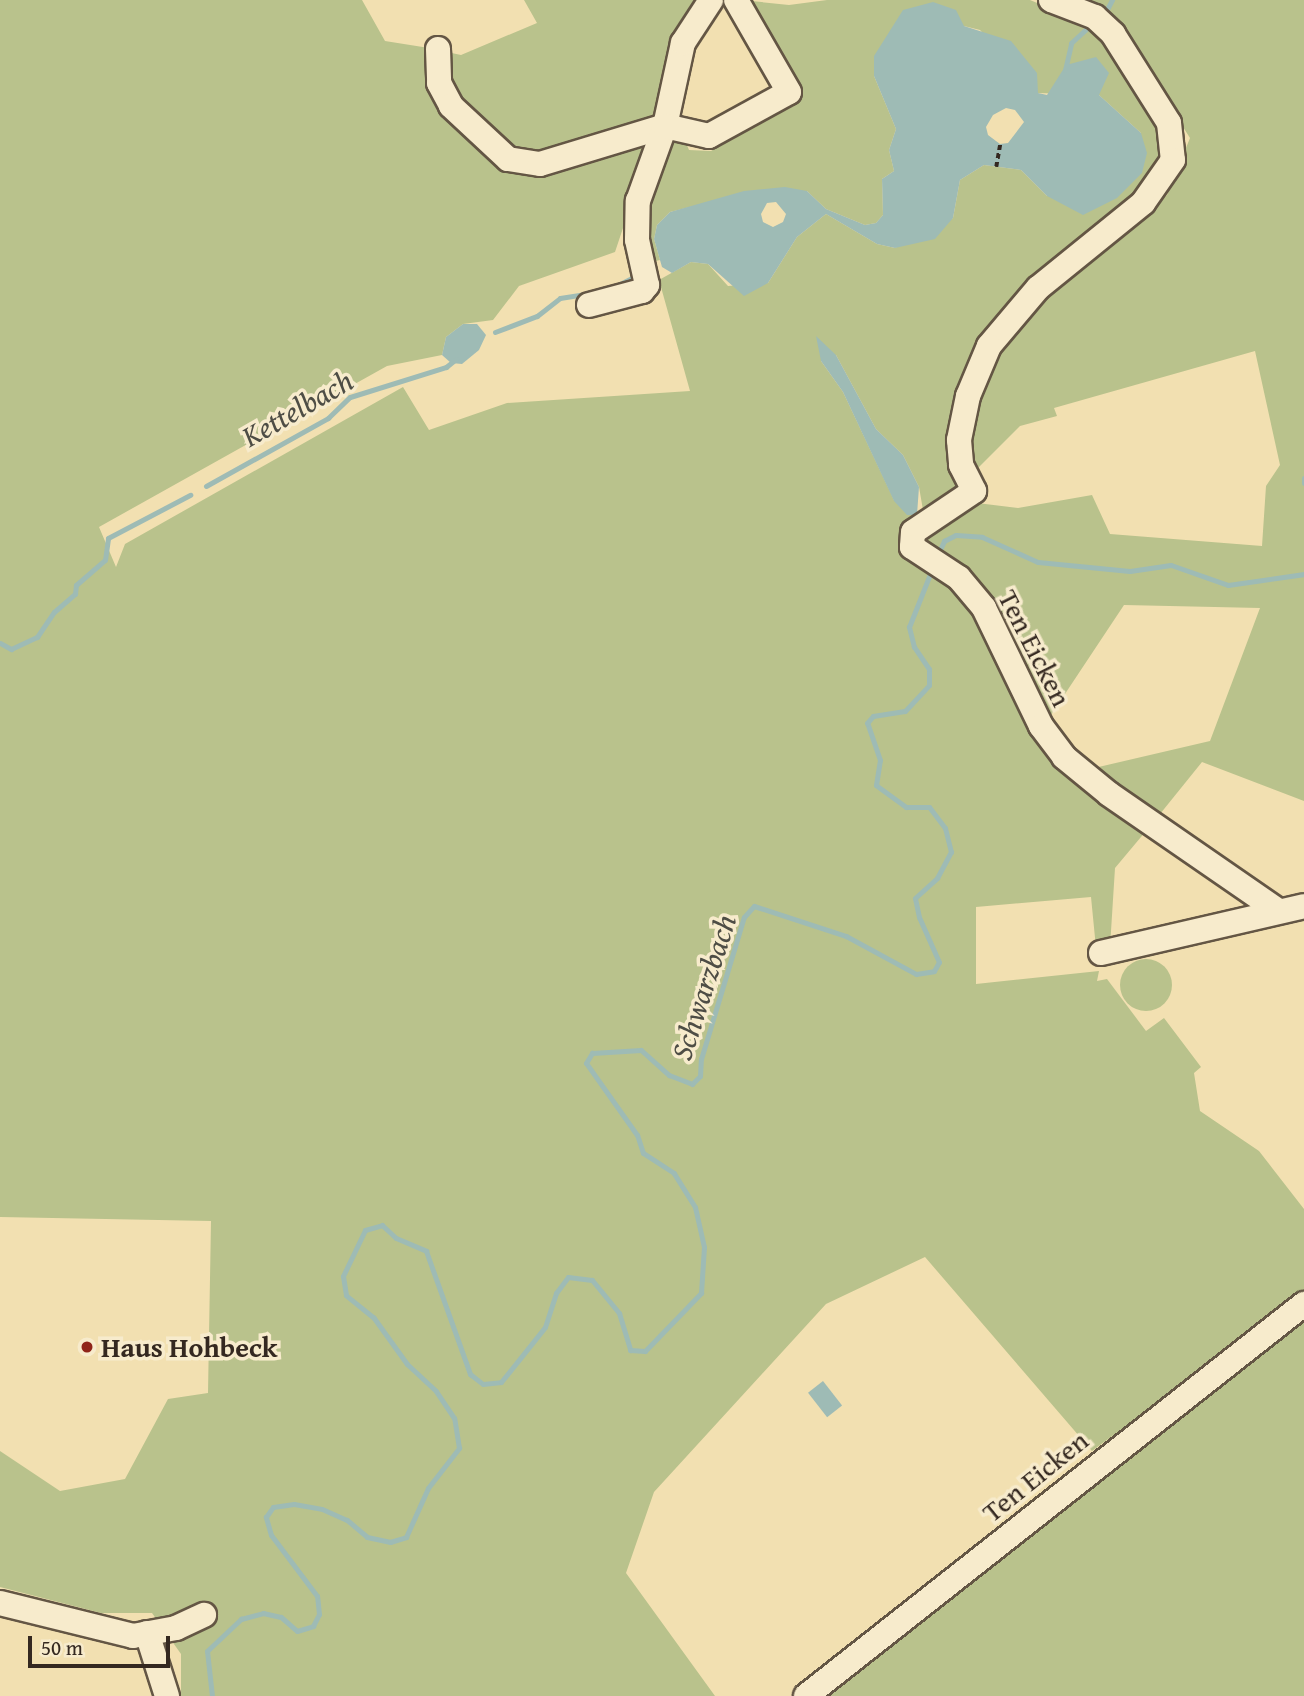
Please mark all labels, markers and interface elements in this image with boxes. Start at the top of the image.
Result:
water label: Kettelbach [235,362,359,454]
street label: Ten Eicken [991,584,1079,712]
water label: Schwarzbach [663,910,743,1064]
place label: Haus Hohbeck [101,1330,277,1364]
marker: Haus Hohbeck [79,1339,95,1355]
street label: Ten Eicken [975,1423,1095,1529]
scale bar [32,1622,173,1666]
text: 50 m [41,1632,83,1663]

